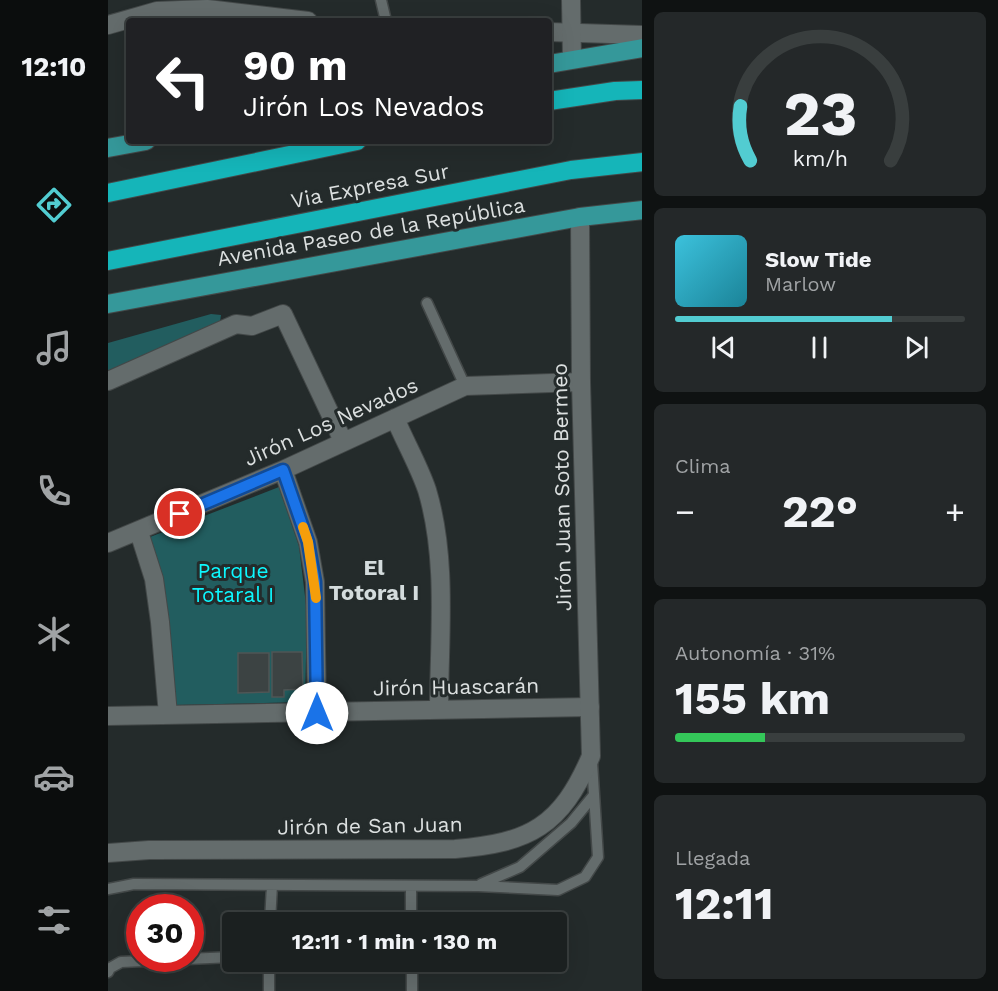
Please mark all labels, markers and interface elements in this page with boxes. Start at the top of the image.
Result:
text: 90 m [243,41,347,90]
icon: left [144,42,222,120]
text: 12:10 [22,51,86,83]
text: 23 [783,77,857,150]
text: Jirón Los Nevados [243,91,485,123]
text: km/h [792,146,848,171]
street label: Via Expresa Sur [289,158,451,213]
icon: directions [33,184,75,226]
street label: Avenida Paseo de la República [215,192,527,271]
text: Slow Tide [765,247,872,272]
text: Marlow [765,272,836,296]
icon: music [33,327,75,369]
icon: previous [707,331,740,364]
icon: pause [803,331,836,364]
icon: next [900,331,933,364]
street label: Jirón Juan Soto Bermeo [547,363,576,611]
street label: Jirón Los Nevados [240,372,422,471]
text: Clima [675,454,731,478]
icon: phone [33,470,75,512]
text: 22° [782,485,858,538]
pin [154,488,205,539]
text: − [675,492,695,531]
text: + [945,492,965,531]
icon: arrive [163,497,196,530]
district label: El Totoral I [329,555,419,605]
park label: Parque Totaral I [192,558,274,607]
icon: climate [33,613,75,655]
text: Autonomía · 31% [675,641,835,665]
text: 155 km [675,672,830,725]
street label: Jirón Huascarán [373,673,539,700]
position arrow [285,681,349,745]
icon: car [33,756,75,798]
street label: Jirón de San Juan [277,811,463,840]
text: Llegada [675,846,750,870]
text: 12:11 [675,877,774,930]
speed limit sign: 30 [126,894,204,972]
icon: filters [33,899,75,941]
text: 12:11 · 1 min · 130 m [292,929,497,954]

